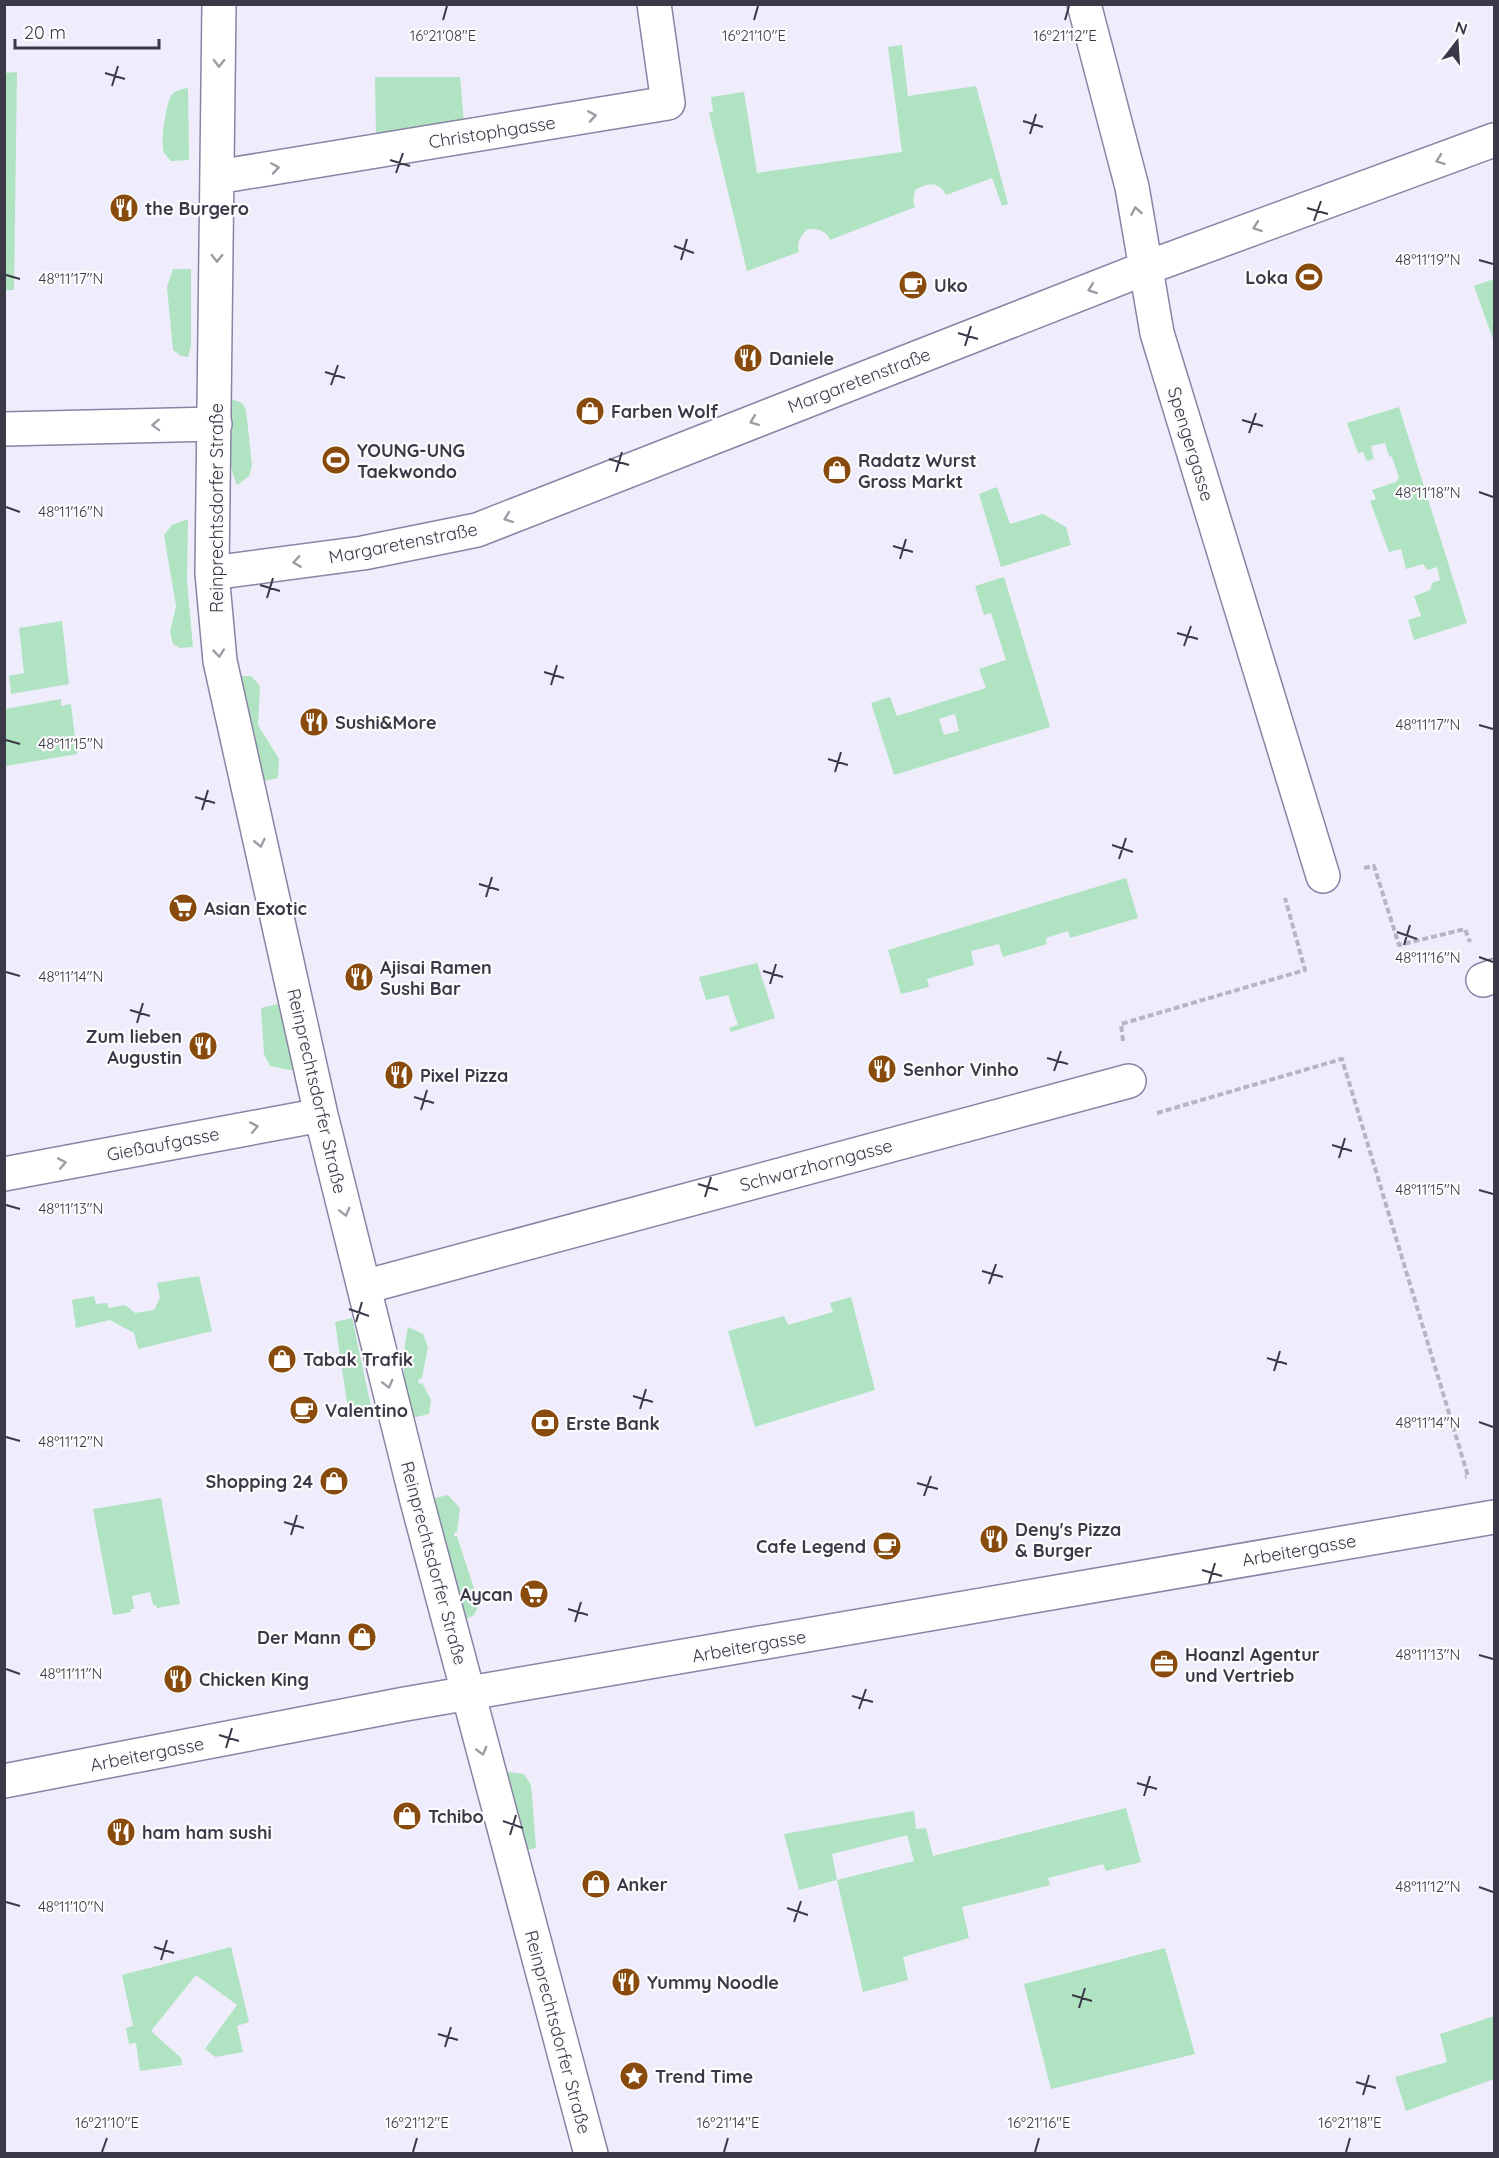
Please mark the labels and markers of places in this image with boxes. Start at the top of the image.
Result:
restaurant icon: the Burgero [108,192,140,224]
place label: the Burgero [145,197,249,220]
sports icon: Loka [1293,261,1325,293]
place label: Loka [1245,266,1288,289]
cafe icon: Uko [897,269,929,301]
place label: Uko [934,274,968,297]
restaurant icon: Daniele [732,342,764,374]
place label: Daniele [769,347,834,370]
shop icon: Farben Wolf [574,395,606,427]
place label: Farben Wolf [611,400,718,423]
place label: YOUNG-UNG Taekwondo [357,439,465,483]
sports icon: YOUNG-UNG Taekwondo [320,444,352,476]
place label: Radatz Wurst Gross Markt [858,449,977,493]
shop icon: Radatz Wurst Gross Markt [821,454,853,486]
restaurant icon: Sushi&More [298,706,330,738]
place label: Sushi&More [335,711,437,734]
supermarket icon: Asian Exotic [167,892,199,924]
place label: Asian Exotic [204,897,307,920]
place label: Ajisai Ramen Sushi Bar [380,956,492,1000]
restaurant icon: Ajisai Ramen Sushi Bar [343,961,375,993]
place label: Zum lieben Augustin [86,1025,182,1069]
restaurant icon: Zum lieben Augustin [187,1030,219,1062]
restaurant icon: Senhor Vinho [866,1053,898,1085]
place label: Senhor Vinho [903,1058,1019,1081]
restaurant icon: Pixel Pizza [383,1059,415,1091]
place label: Pixel Pizza [420,1064,508,1087]
shop icon: Tabak Trafik [266,1343,298,1375]
place label: Tabak Trafik [303,1348,413,1371]
cafe icon: Valentino [288,1394,320,1426]
place label: Valentino [325,1399,408,1422]
bank icon: Erste Bank [529,1407,561,1439]
place label: Erste Bank [566,1412,660,1435]
shop icon: Shopping 24 [318,1465,350,1497]
place label: Shopping 24 [206,1470,313,1493]
place label: Deny's Pizza & Burger [1015,1518,1121,1562]
restaurant icon: Deny's Pizza & Burger [978,1523,1010,1555]
cafe icon: Cafe Legend [871,1530,903,1562]
place label: Cafe Legend [756,1535,866,1558]
supermarket icon: Aycan [518,1578,550,1610]
place label: Aycan [460,1583,513,1606]
shop icon: Der Mann [346,1621,378,1653]
place label: Der Mann [257,1626,341,1649]
place label: Hoanzl Agentur und Vertrieb [1185,1643,1320,1687]
office icon: Hoanzl Agentur und Vertrieb [1148,1648,1180,1680]
restaurant icon: Chicken King [162,1663,194,1695]
place label: Chicken King [199,1668,309,1691]
shop icon: Tchibo [391,1800,423,1832]
place label: Tchibo [428,1805,484,1828]
restaurant icon: ham ham sushi [105,1816,137,1848]
place label: ham ham sushi [142,1821,272,1844]
shop icon: Anker [580,1868,612,1900]
place label: Anker [617,1873,668,1896]
restaurant icon: Yummy Noodle [610,1966,642,1998]
place label: Yummy Noodle [647,1971,779,1994]
place icon: Trend Time [618,2060,650,2092]
place label: Trend Time [655,2065,753,2088]

